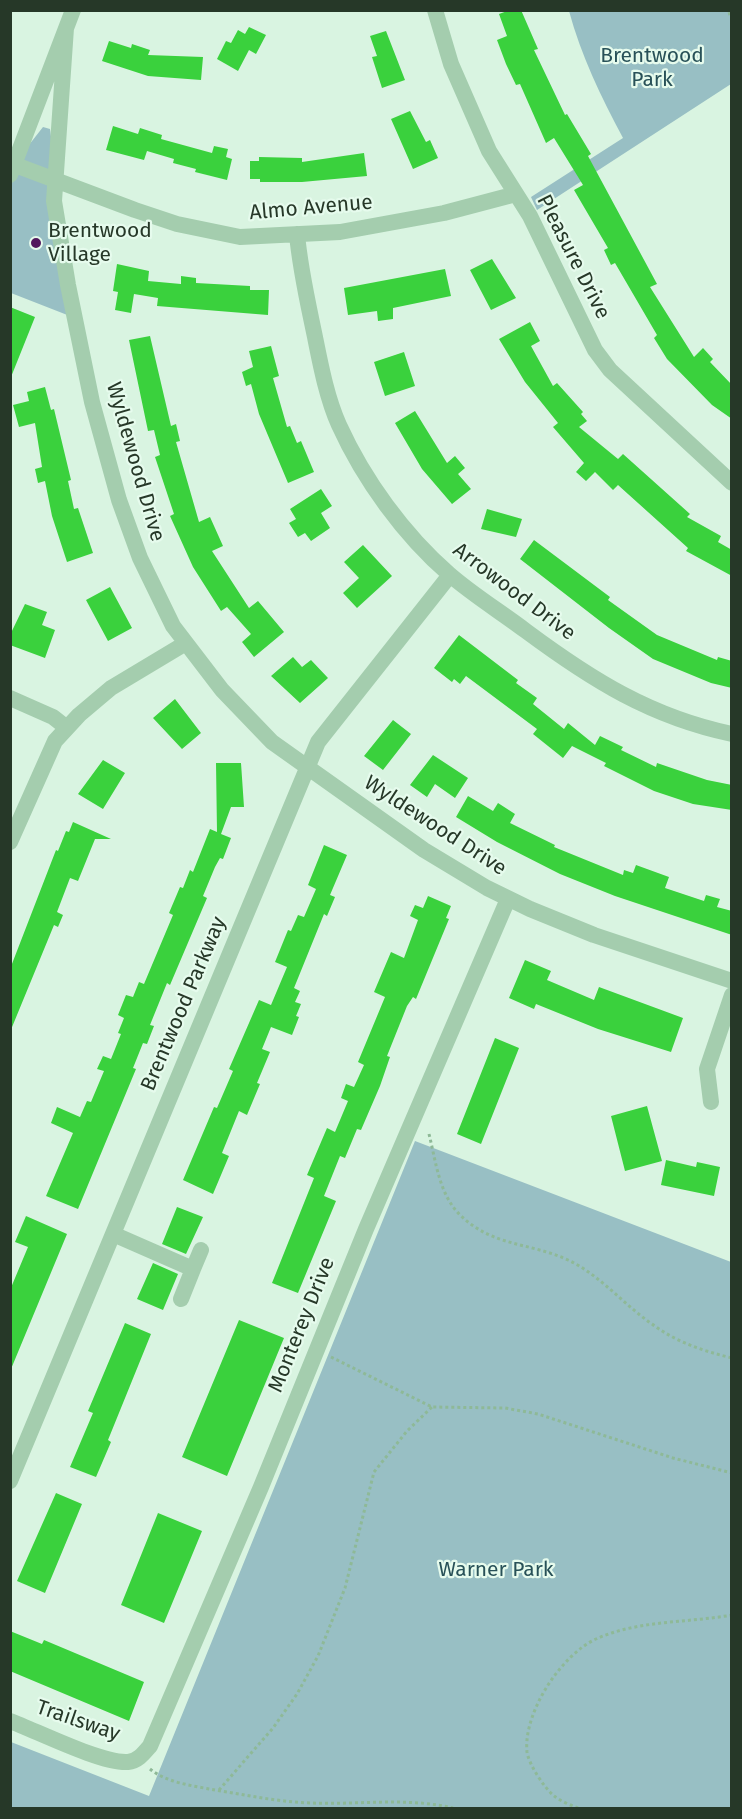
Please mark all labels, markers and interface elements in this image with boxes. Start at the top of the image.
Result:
park label: Brentwood Park [600,43,704,93]
street label: Almo Avenue [248,190,374,226]
street label: Pleasure Drive [531,191,615,323]
place label: Brentwood Village [48,218,152,268]
marker: Brentwood Village [29,236,43,250]
street label: Wyldewood Drive [100,379,170,545]
street label: Arrowood Drive [448,538,580,646]
street label: Wyldewood Drive [359,771,511,881]
street label: Brentwood Parkway [136,913,232,1095]
street label: Monterey Drive [263,1254,341,1396]
park label: Warner Park [439,1557,553,1583]
street label: Trailsway [33,1695,123,1747]

